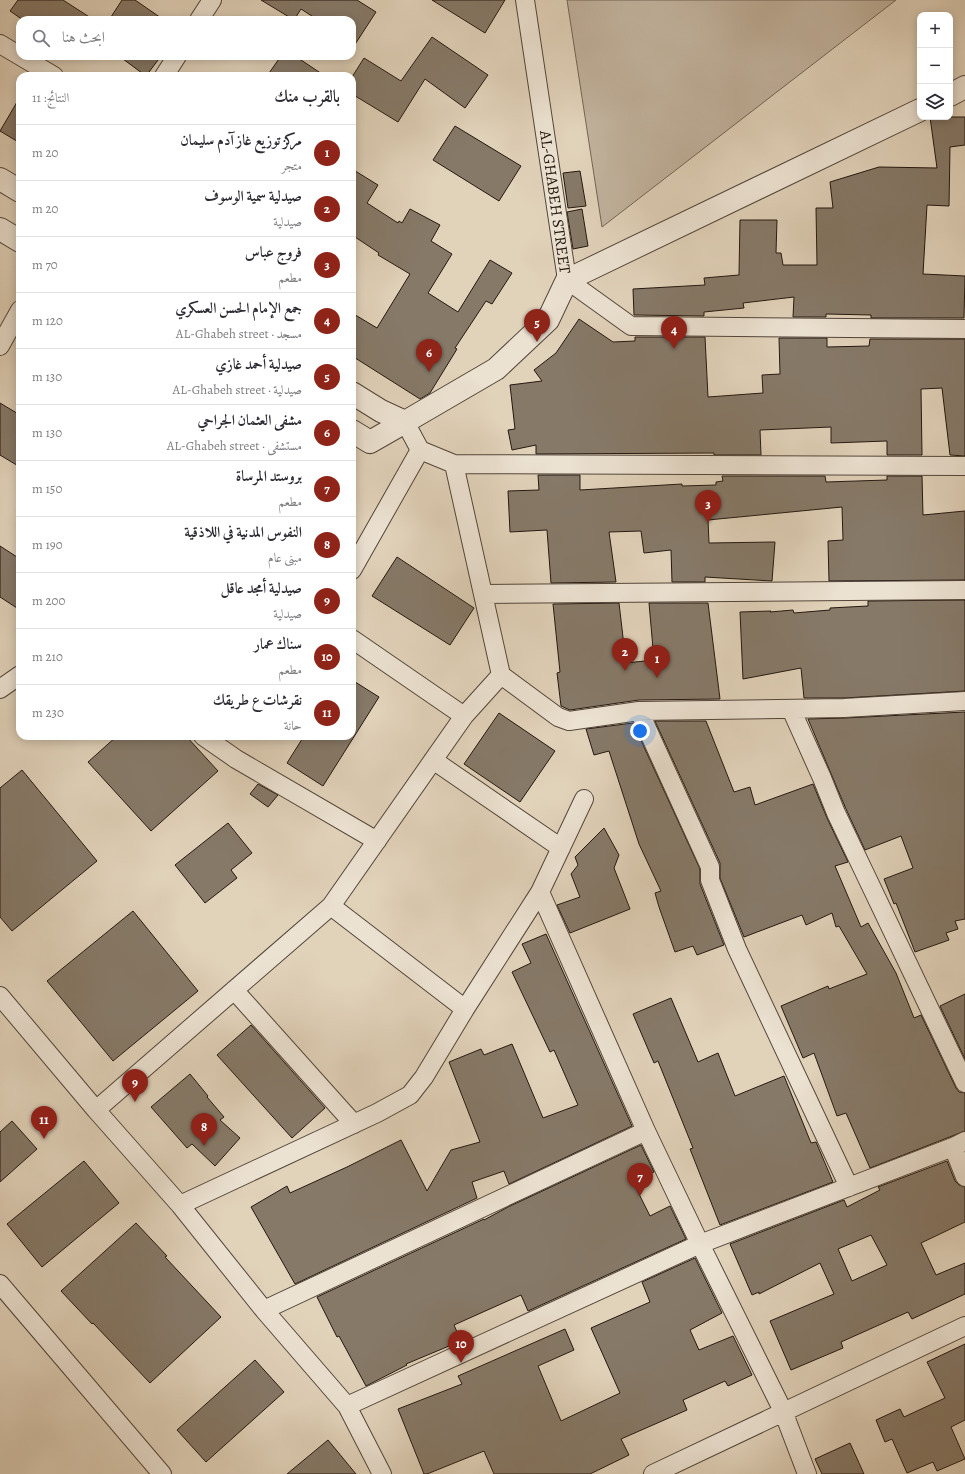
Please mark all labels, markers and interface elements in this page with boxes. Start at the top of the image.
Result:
map controls [917,12,953,120]
button: + [917,12,953,48]
search box [16,16,356,60]
icon: search [30,27,52,49]
text: ابحث هنا [62,27,105,47]
button: − [917,48,953,84]
button: layers [917,84,953,120]
text: بالقرب منك [274,85,340,108]
text: النتائج: 11 [32,89,69,106]
street label: AL-GHABEH STREET [534,128,576,275]
text: مركز توزيع غاز آدم سليمان [180,130,302,150]
text: 20 m [32,144,59,161]
text: 1 [325,144,329,161]
text: متجر [281,157,302,174]
text: صيدلية سمية الوسوف [204,186,302,206]
text: 20 m [32,200,59,217]
text: 2 [324,200,330,217]
text: صيدلية [273,213,302,230]
text: فروج عباس [245,242,302,262]
text: 70 m [32,256,58,273]
text: 3 [324,256,330,273]
text: مطعم [278,269,302,286]
text: جمع الإمام الحسن العسكري [175,298,302,318]
pin: 5 [524,309,550,342]
text: 120 m [32,312,63,329]
text: 4 [324,312,330,329]
pin: 4 [661,316,687,349]
text: مسجد · AL-Ghabeh street [176,325,302,342]
pin: 6 [416,339,442,372]
text: صيدلية أحمد غازي [215,354,302,374]
text: 130 m [32,368,62,385]
text: 5 [324,368,330,385]
text: صيدلية · AL-Ghabeh street [173,381,302,398]
text: مشفى العثمان الجراحي [197,410,302,430]
text: 130 m [32,424,62,441]
text: 6 [324,424,330,441]
text: مستشفى · AL-Ghabeh street [167,437,302,454]
text: بروستد المرساة [236,466,302,486]
text: 150 m [32,480,62,497]
text: 7 [324,480,330,497]
pin: 3 [695,490,721,523]
text: مطعم [278,493,302,510]
text: النفوس المدنية في اللاذقية [184,522,302,542]
text: 190 m [32,536,63,553]
text: 8 [324,536,330,553]
text: مبنى عام [268,549,302,566]
text: صيدلية أمجد عاقل [221,578,302,598]
text: 200 m [32,592,65,609]
text: 9 [324,592,330,609]
text: صيدلية [273,605,302,622]
text: سناك عمار [254,634,302,654]
pin: 2 [612,638,638,671]
pin: 1 [644,645,670,678]
text: 210 m [32,648,63,665]
text: 10 [321,648,333,665]
text: مطعم [278,661,302,678]
text: نقرشات ع طريقك [213,690,302,710]
text: 230 m [32,704,64,721]
text: 11 [322,704,332,721]
text: حانة [284,717,302,734]
your location [630,721,650,741]
pin: 9 [122,1069,148,1102]
pin: 11 [31,1106,57,1139]
pin: 8 [191,1113,217,1146]
pin: 7 [627,1163,653,1196]
pin: 10 [448,1330,474,1363]

